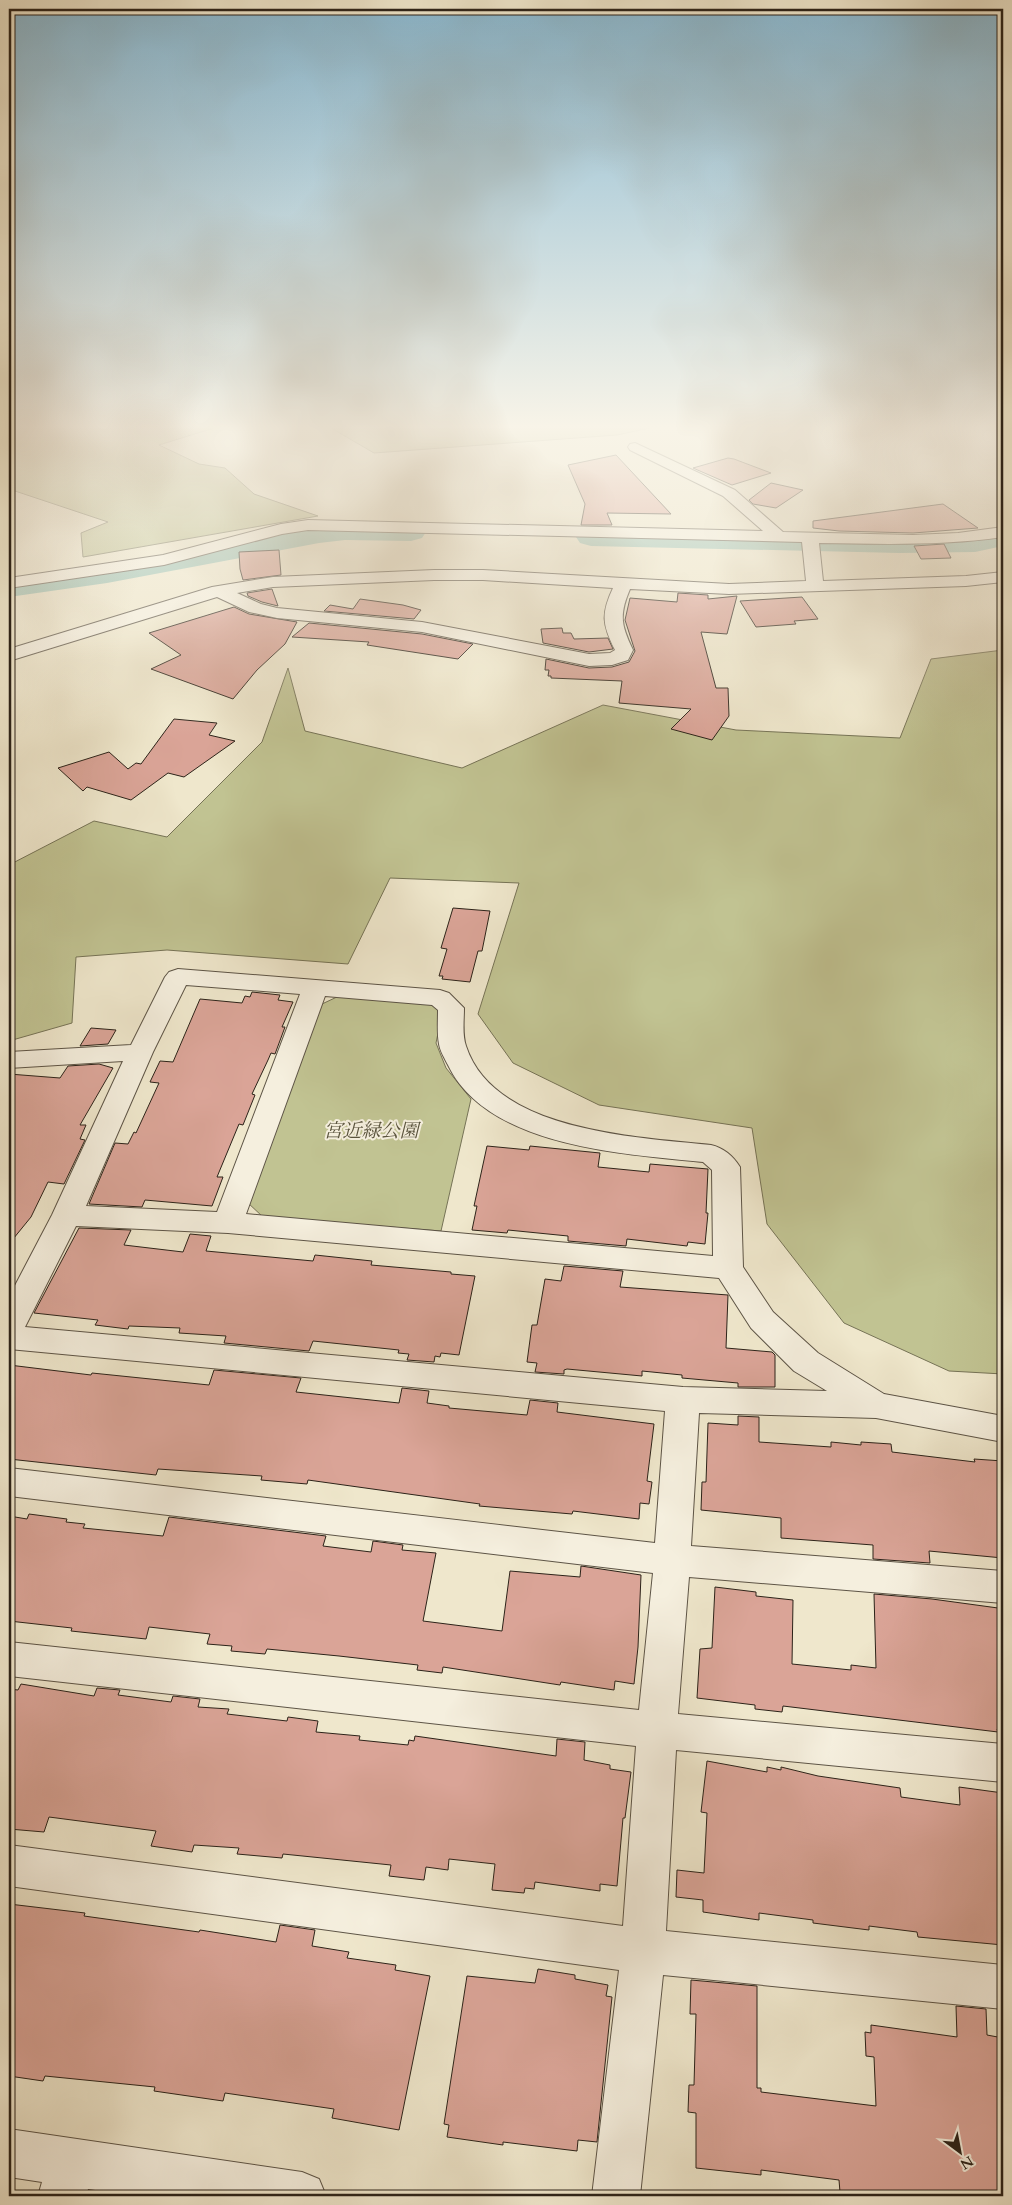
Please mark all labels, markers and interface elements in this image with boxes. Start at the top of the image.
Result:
park label: 宮近緑公園 [323,1118,421,1144]
north arrow [934,2128,984,2178]
text: N [956,2151,977,2174]

